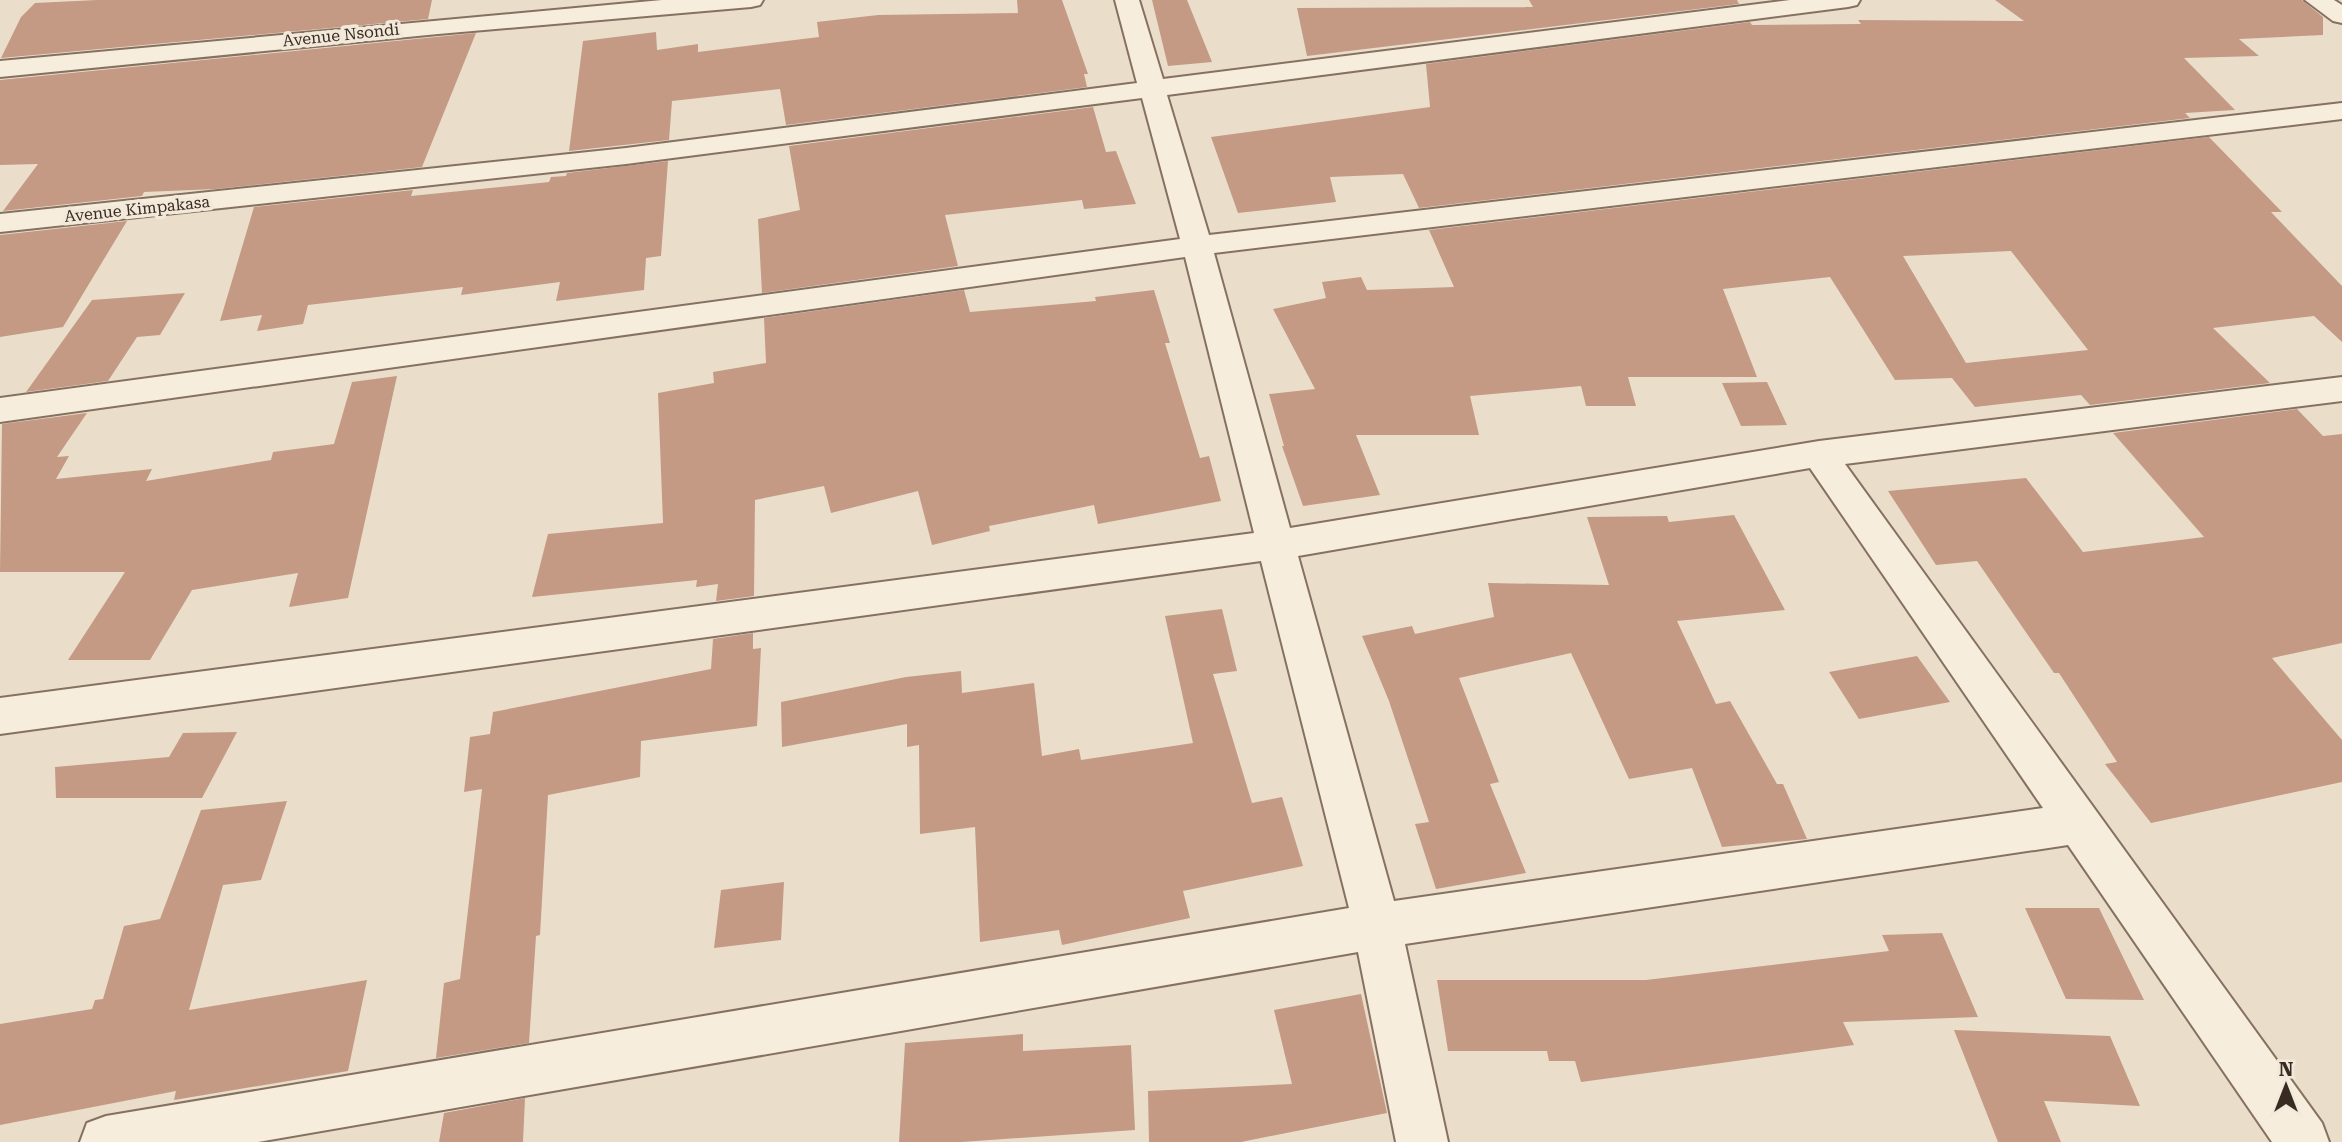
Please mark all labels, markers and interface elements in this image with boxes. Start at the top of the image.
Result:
street label: Avenue Nsondi [282,19,400,51]
street label: Avenue Kimpakasa [63,192,211,226]
north arrow [2251,1051,2321,1121]
text: N [2279,1058,2294,1081]

